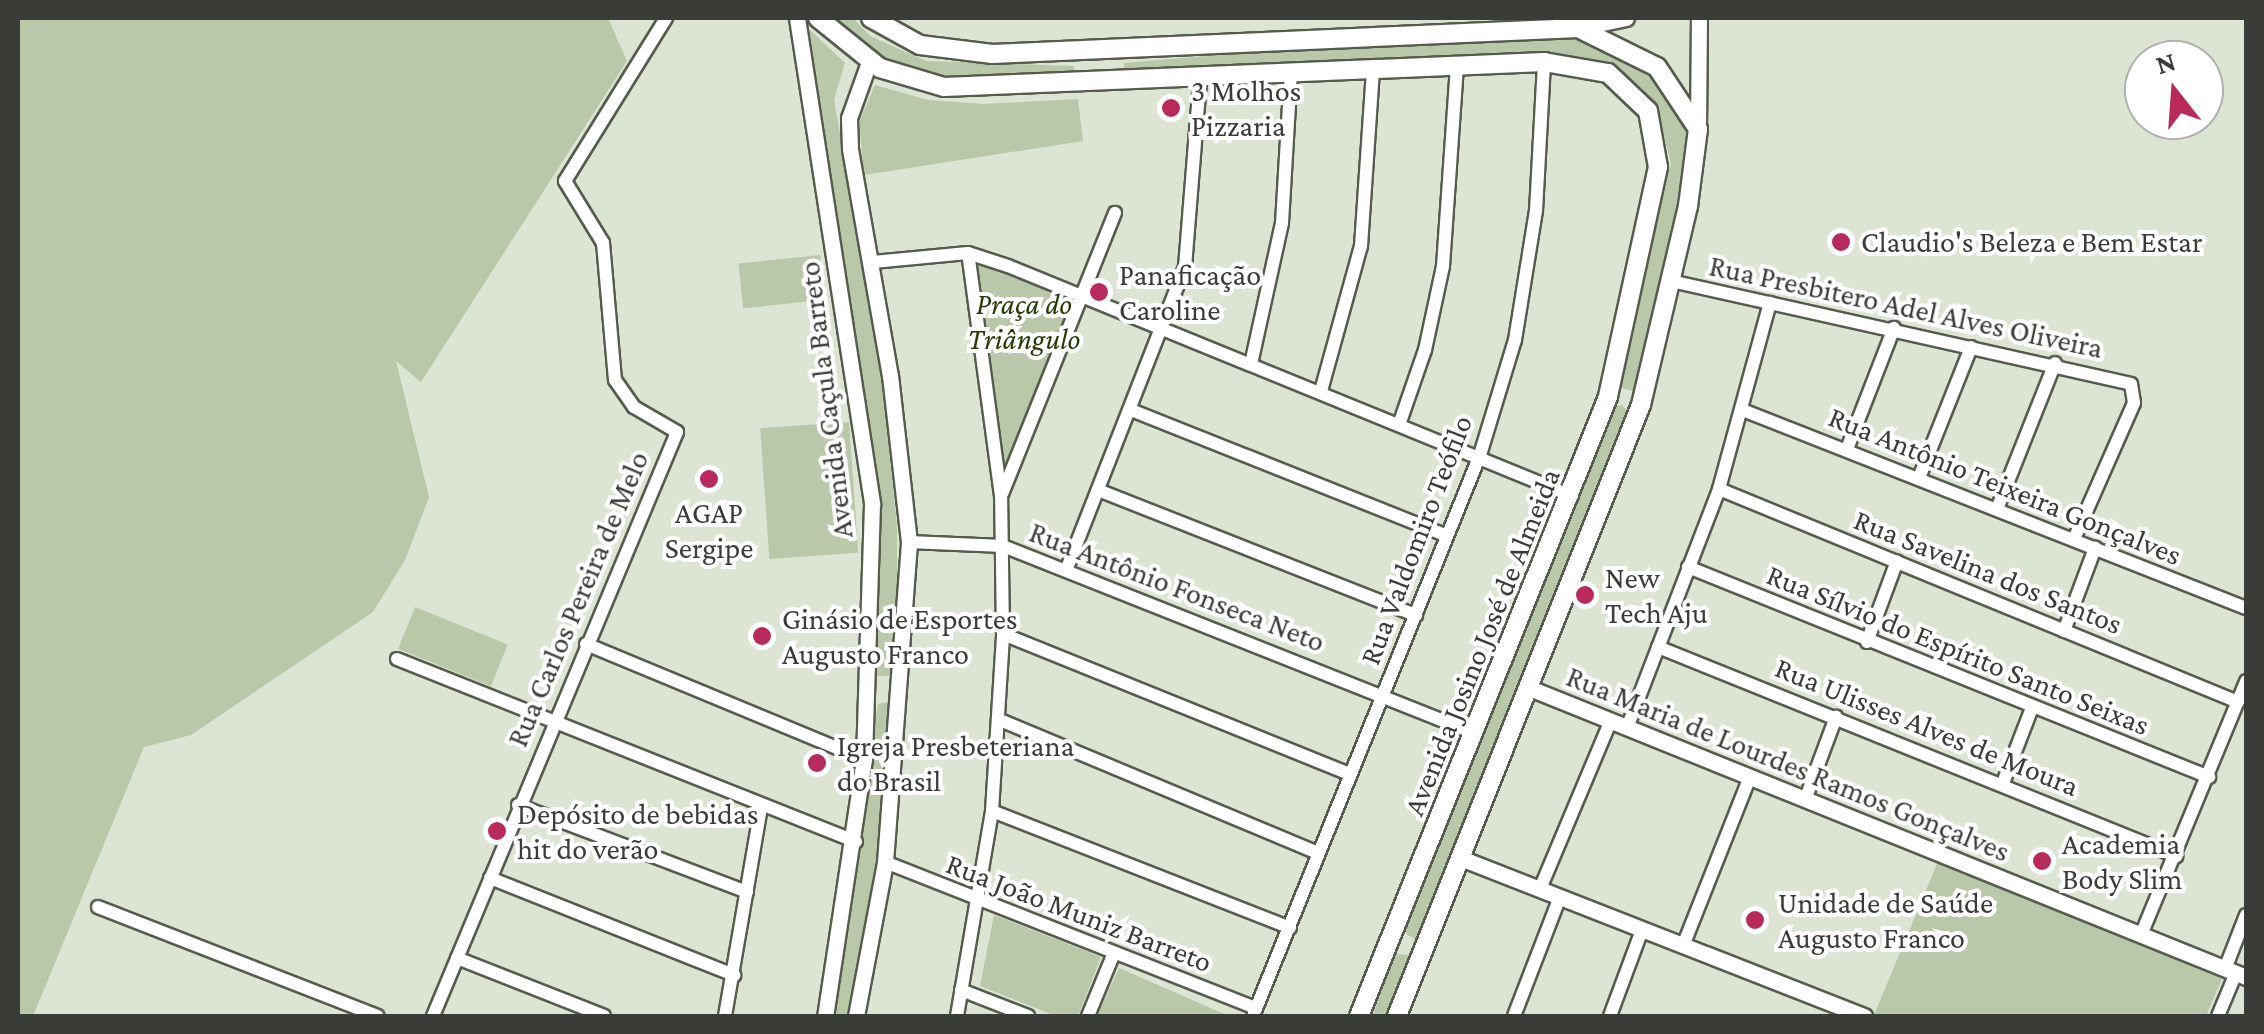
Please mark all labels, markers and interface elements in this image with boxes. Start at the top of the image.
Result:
north arrow [2124,40,2224,140]
text: N [2152,45,2179,80]
place label: 3 Molhos Pizzaria [1191,73,1301,144]
marker: 3 Molhos Pizzaria [1160,97,1182,119]
place label: Claudio's Beleza e Bem Estar [1861,224,2203,260]
marker: Claudio's Beleza e Bem Estar [1830,231,1852,253]
street label: Rua Presbitero Adel Alves Oliveira [1706,248,2106,366]
place label: Panaficação Caroline [1119,257,1261,328]
street label: Avenida Caçula Barreto [791,260,861,540]
marker: Panaficação Caroline [1088,281,1110,303]
park label: Praça do Triângulo [968,286,1080,356]
street label: Rua Antônio Teixeira Gonçalves [1823,399,2187,573]
street label: Rua Valdomiro Teófilo [1352,410,1480,670]
street label: Rua Carlos Pereira de Melo [499,446,657,752]
street label: Avenida Josino José de Almeida [1396,463,1568,821]
marker: AGAP Sergipe [698,468,720,490]
place label: AGAP Sergipe [665,495,753,566]
street label: Rua Savelina dos Santos [1849,502,2127,642]
street label: Rua Antônio Fonseca Neto [1024,514,1330,660]
street label: Rua Sílvio do Espírito Santo Seixas [1762,557,2154,743]
place label: New Tech Aju [1605,560,1708,630]
marker: New Tech Aju [1574,584,1596,606]
place label: Ginásio de Esportes Augusto Franco [782,601,1018,672]
marker: Ginásio de Esportes Augusto Franco [751,625,773,647]
street label: Rua Ulisses Alves de Moura [1770,650,2084,804]
street label: Rua Maria de Lourdes Ramos Gonçalves [1561,658,2015,870]
place label: Igreja Presbeteriana do Brasil [837,728,1075,798]
marker: Igreja Presbeteriana do Brasil [806,752,828,774]
place label: Depósito de bebidas hit do verão [517,796,758,866]
marker: Depósito de bebidas hit do verão [486,820,508,842]
place label: Academia Body Slim [2062,826,2182,896]
street label: Rua João Muniz Barreto [941,846,1217,980]
marker: Academia Body Slim [2031,850,2053,872]
place label: Unidade de Saúde Augusto Franco [1778,885,1993,956]
marker: Unidade de Saúde Augusto Franco [1742,907,1768,933]

